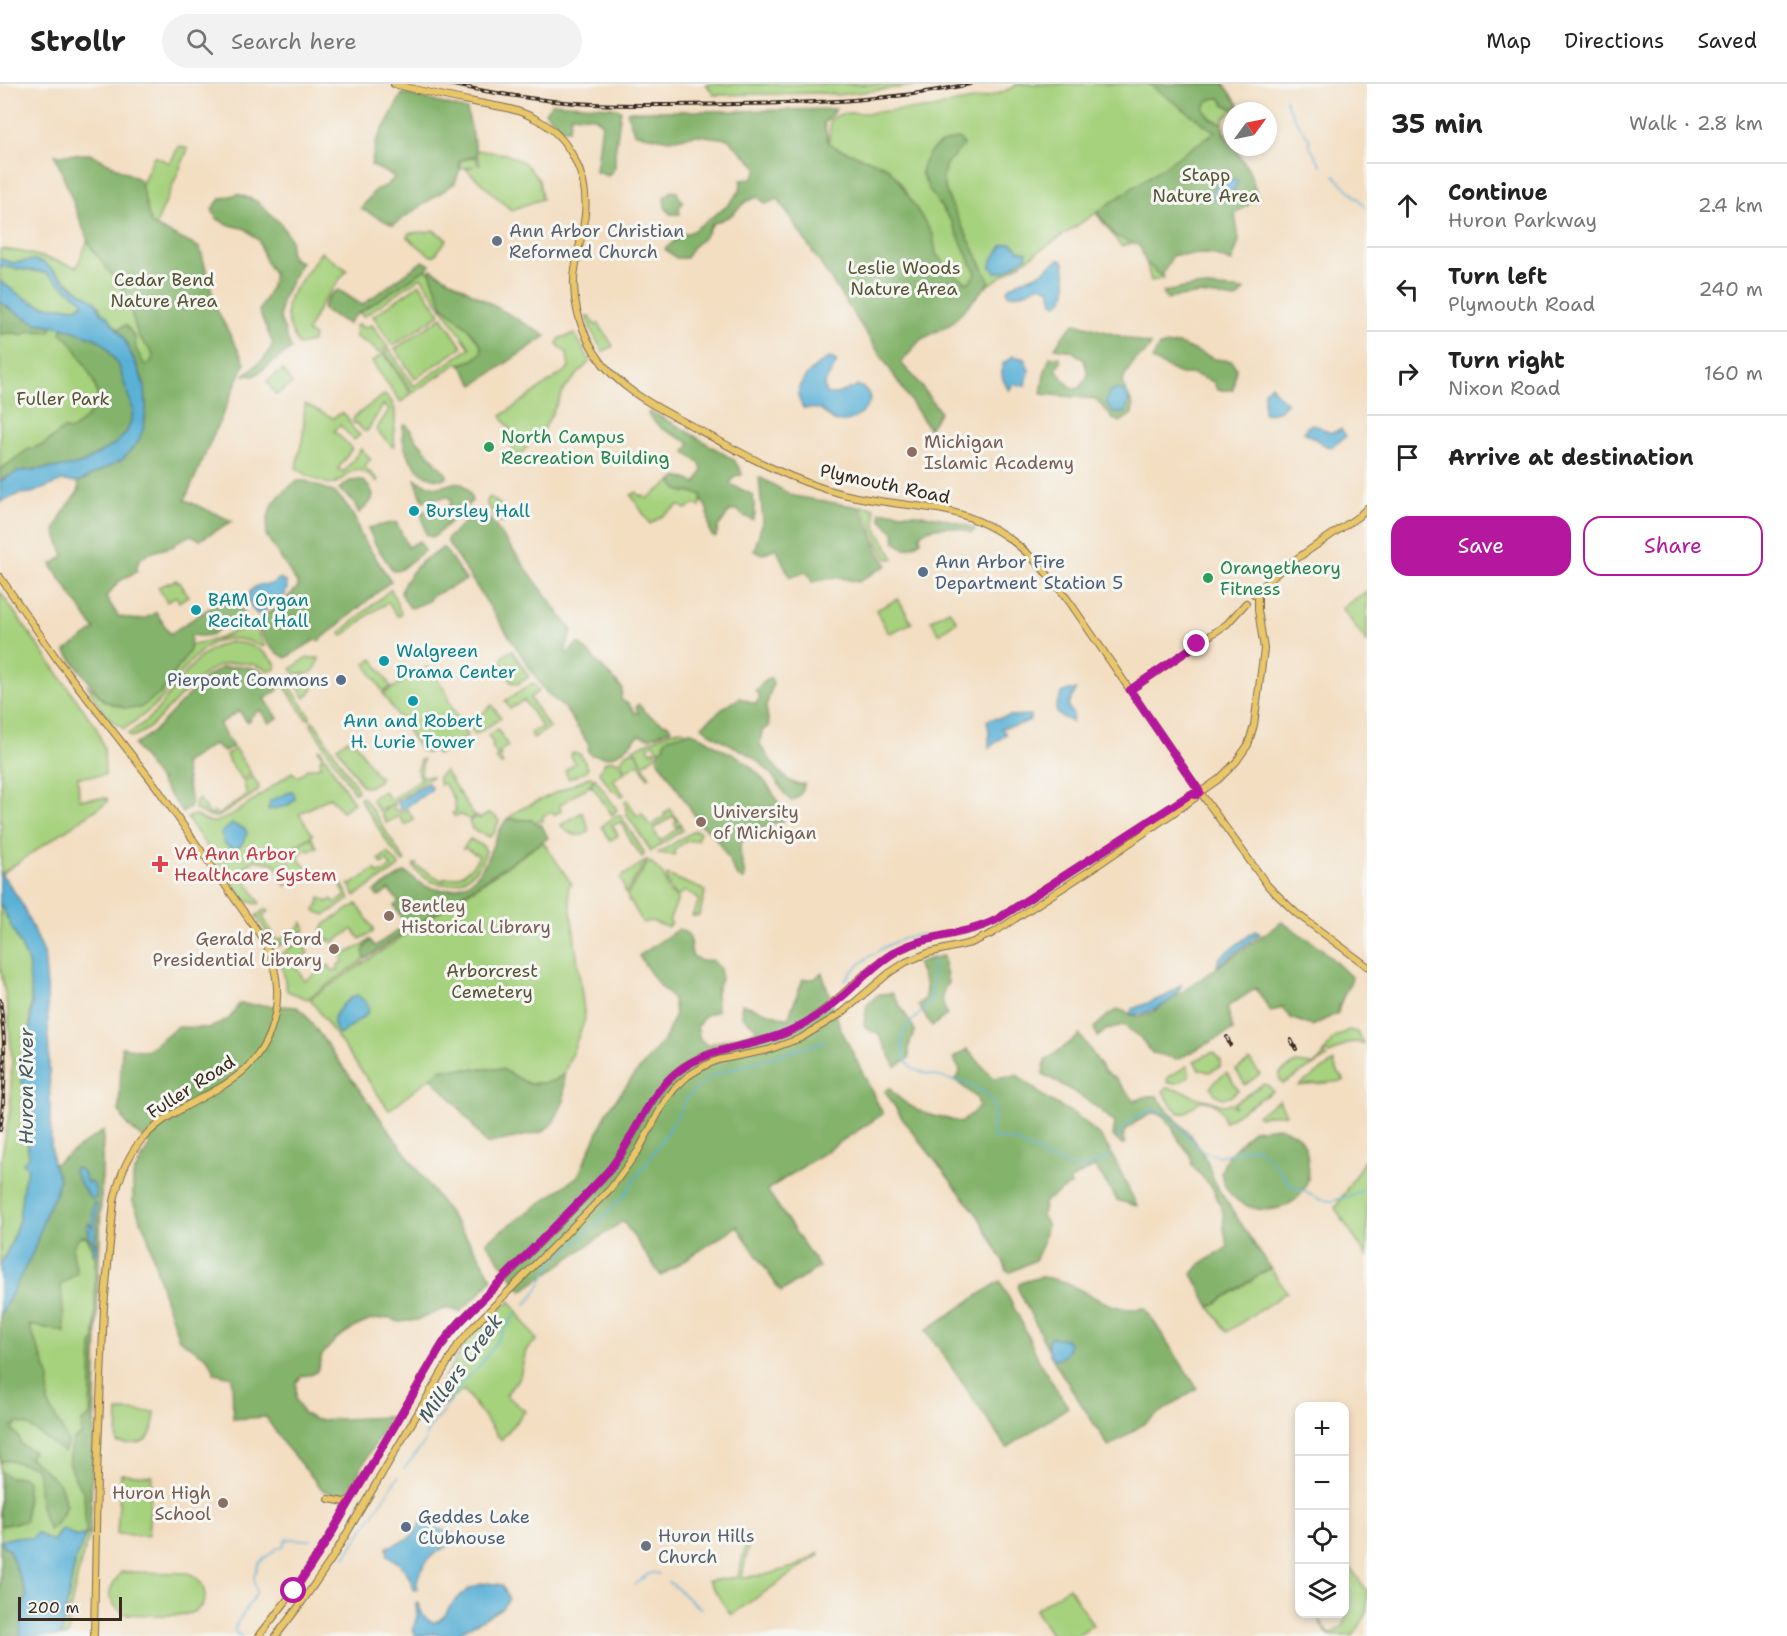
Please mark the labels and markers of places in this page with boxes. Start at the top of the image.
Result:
place label: Ann Arbor Christian Reformed Church [509,219,684,264]
marker: Ann Arbor Christian Reformed Church [490,234,504,248]
place label: North Campus Recreation Building [501,425,669,470]
place label: Michigan Islamic Academy [924,430,1074,475]
marker: North Campus Recreation Building [482,440,496,454]
marker: Michigan Islamic Academy [905,445,919,459]
place label: Bursley Hall [426,499,530,523]
marker: Bursley Hall [407,504,421,518]
place label: Ann Arbor Fire Department Station 5 [935,550,1123,595]
place label: Orangetheory Fitness [1220,556,1341,601]
marker: Ann Arbor Fire Department Station 5 [916,565,930,579]
marker: Orangetheory Fitness [1201,571,1215,585]
place label: BAM Organ Recital Hall [208,588,309,633]
marker: BAM Organ Recital Hall [189,603,203,617]
place label: Walgreen Drama Center [396,639,516,684]
marker: Walgreen Drama Center [377,654,391,668]
place label: Pierpont Commons [167,668,329,692]
marker: Pierpont Commons [334,673,348,687]
marker: Ann and Robert H. Lurie Tower [406,694,420,708]
place label: Ann and Robert H. Lurie Tower [343,709,483,754]
place label: University of Michigan [713,800,816,845]
marker: University of Michigan [694,815,708,829]
place label: VA Ann Arbor Healthcare System [174,842,337,887]
marker: VA Ann Arbor Healthcare System [151,855,169,873]
place label: Bentley Historical Library [401,894,551,939]
marker: Bentley Historical Library [382,909,396,923]
place label: Gerald R. Ford Presidential Library [153,927,322,972]
marker: Gerald R. Ford Presidential Library [327,942,341,956]
place label: Huron High School [112,1481,212,1526]
marker: Huron High School [216,1496,230,1510]
place label: Geddes Lake Clubhouse [418,1505,530,1550]
marker: Geddes Lake Clubhouse [399,1520,413,1534]
place label: Huron Hills Church [658,1524,755,1569]
marker: Huron Hills Church [639,1539,653,1553]

